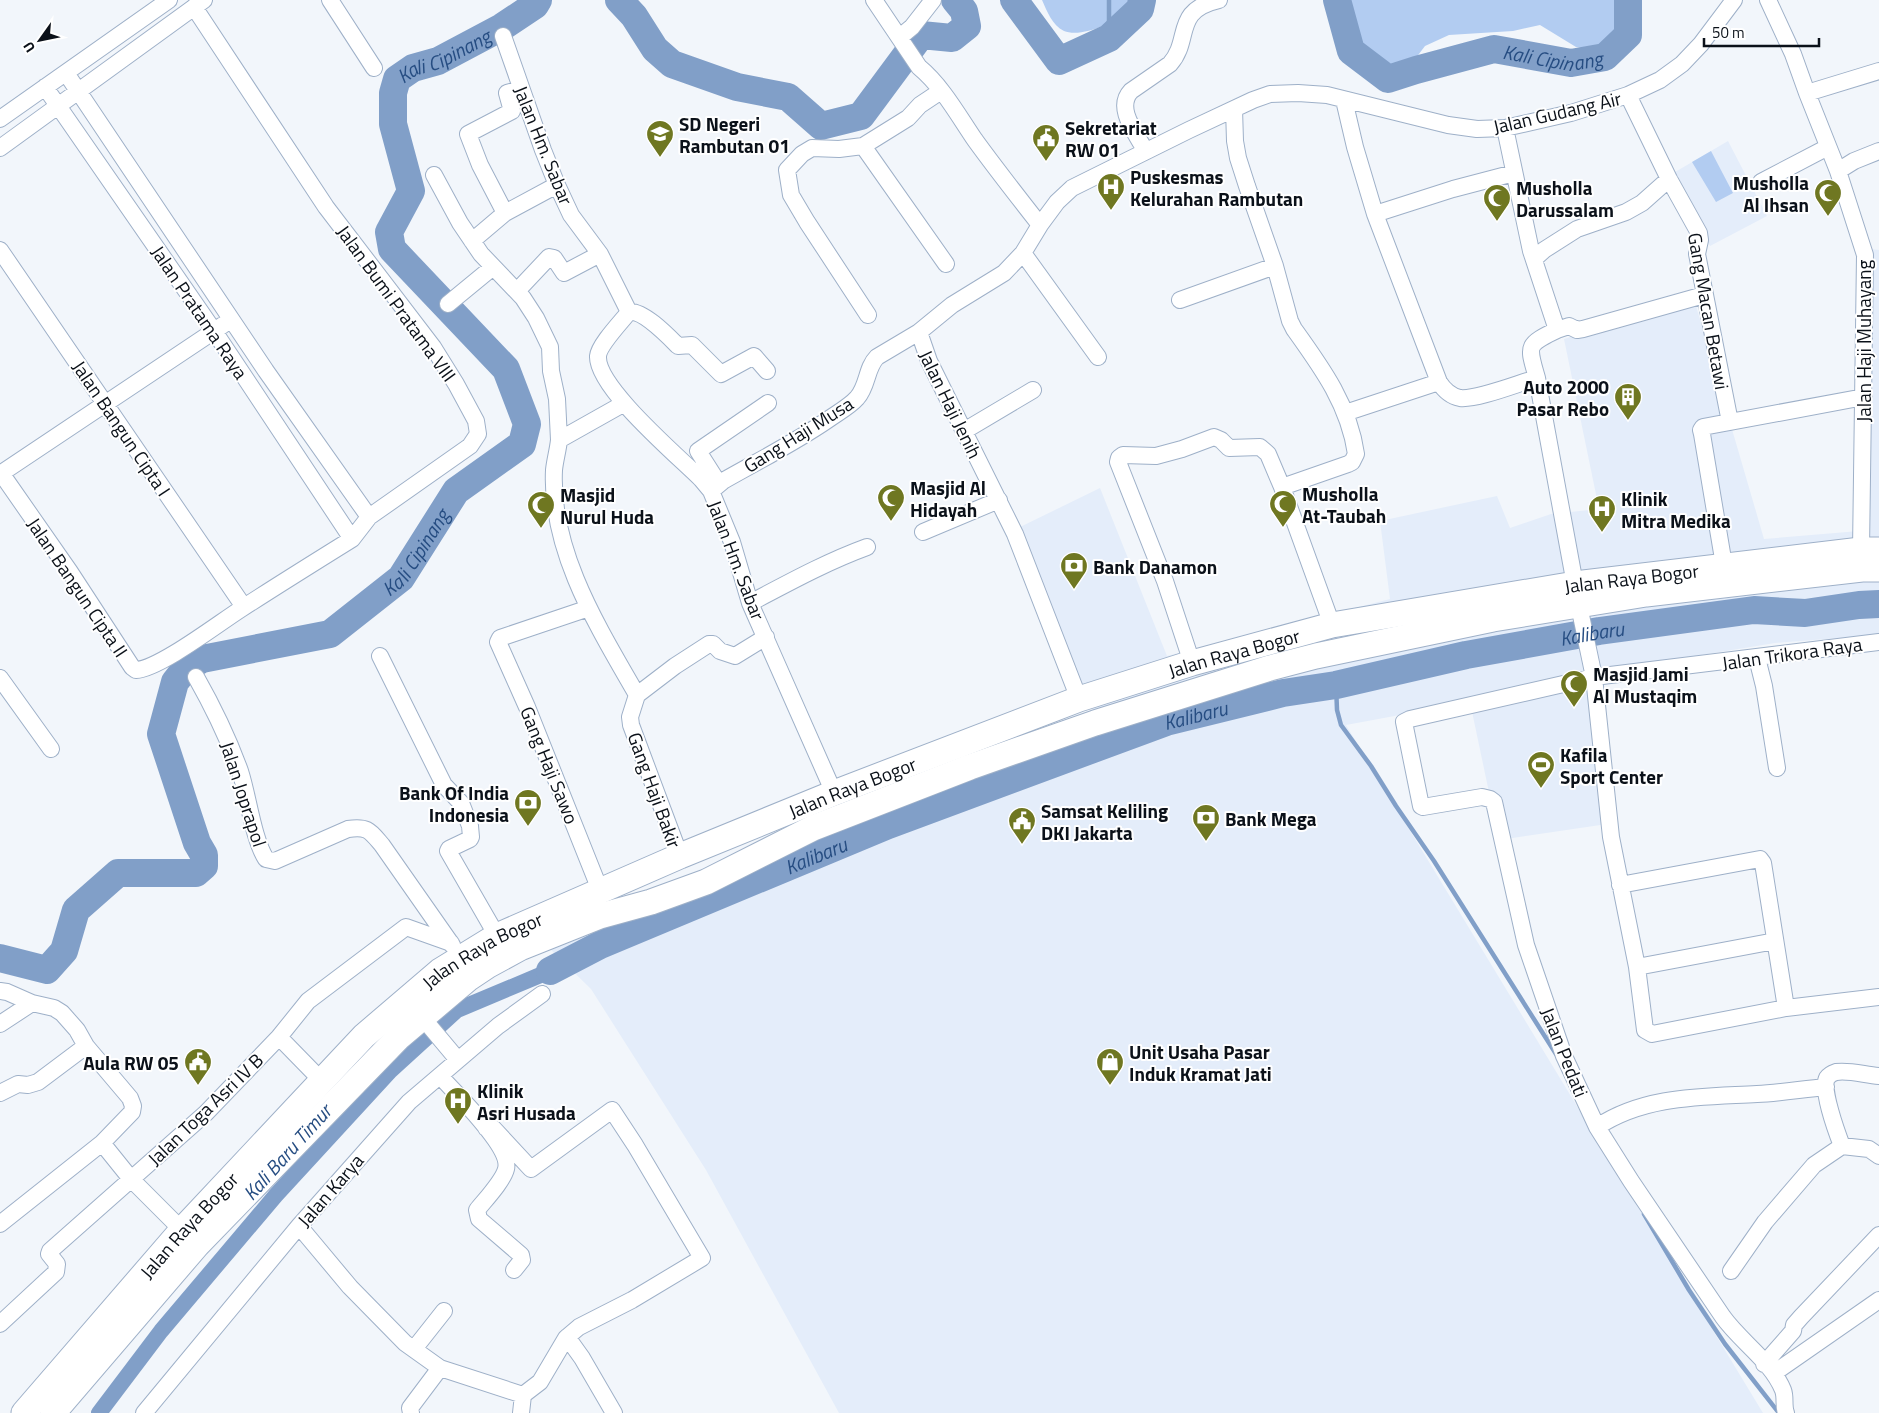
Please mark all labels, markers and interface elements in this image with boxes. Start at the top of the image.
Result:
north arrow [15,15,65,65]
scale bar [1704,15,1819,47]
water label: Kali Cipinang [390,19,498,91]
text: 50 m [1712,21,1745,44]
water label: Kali Cipinang [1500,35,1607,79]
text: U [17,38,40,57]
street label: Jalan Hm. Sabar [507,81,581,209]
street label: Jalan Gudang Air [1490,83,1624,141]
place label: SD Negeri Rambutan 01 [679,109,790,160]
place label: Sekretariat RW 01 [1065,113,1157,164]
school or university icon: SD Negeri Rambutan 01 [645,119,675,158]
public building icon: Sekretariat RW 01 [1031,123,1061,162]
place label: Puskesmas Kelurahan Rambutan [1130,162,1303,213]
place label: Musholla Al Ihsan [1733,168,1809,219]
hospital icon: Puskesmas Kelurahan Rambutan [1096,172,1126,211]
place label: Musholla Darussalam [1516,173,1614,224]
mosque icon: Musholla Al Ihsan [1813,178,1843,217]
mosque icon: Musholla Darussalam [1482,183,1512,222]
street label: Jalan Bumi Pratama VIII [330,219,464,387]
street label: Gang Macan Betawi [1681,230,1737,392]
street label: Jalan Pratama Raya [144,239,256,385]
street label: Jalan Haji Muhayang [1849,260,1878,422]
street label: Jalan Haji Jenih [912,345,990,463]
street label: Jalan Bangun Cipta I [66,354,178,502]
place label: Auto 2000 Pasar Rebo [1517,372,1609,423]
building icon: Auto 2000 Pasar Rebo [1613,382,1643,421]
street label: Gang Haji Musa [737,388,859,479]
place label: Masjid Al Hidayah [910,473,986,524]
place label: Musholla At-Taubah [1302,479,1386,530]
place label: Masjid Nurul Huda [560,480,654,531]
mosque icon: Masjid Al Hidayah [876,483,906,522]
place label: Klinik Mitra Medika [1621,484,1731,535]
mosque icon: Musholla At-Taubah [1268,489,1298,528]
mosque icon: Masjid Nurul Huda [526,490,556,529]
hospital icon: Klinik Mitra Medika [1587,494,1617,533]
street label: Jalan Hm. Sabar [701,496,773,624]
water label: Kali Cipinang [375,500,458,603]
street label: Jalan Bangun Cipta II [20,511,136,663]
bank icon: Bank Danamon [1059,551,1089,590]
place label: Bank Danamon [1093,552,1217,581]
street label: Jalan Raya Bogor [1562,555,1701,600]
water label: Kalibaru [1557,612,1627,653]
street label: Jalan Raya Bogor [1164,620,1303,684]
street label: Jalan Trikora Raya [1720,629,1864,677]
place label: Masjid Jami Al Mustaqim [1593,659,1697,710]
mosque icon: Masjid Jami Al Mustaqim [1559,669,1589,708]
water label: Kalibaru [1160,692,1231,738]
street label: Gang Haji Sawo [513,702,587,828]
street label: Gang Haji Bakir [621,728,690,852]
street label: Jalan Joprapol [213,738,275,850]
place label: Kafila Sport Center [1560,740,1663,791]
street label: Jalan Raya Bogor [784,748,921,825]
sports icon: Kafila Sport Center [1526,750,1556,789]
place label: Bank Of India Indonesia [399,778,509,829]
bank icon: Bank Of India Indonesia [513,788,543,827]
place label: Samsat Keliling DKI Jakarta [1041,796,1168,847]
bank icon: Bank Mega [1191,803,1221,842]
place label: Bank Mega [1225,804,1317,833]
public building icon: Samsat Keliling DKI Jakarta [1007,806,1037,845]
water label: Kalibaru [780,828,852,882]
street label: Jalan Raya Bogor [415,903,547,995]
street label: Jalan Pedati [1534,1003,1596,1101]
place label: Unit Usaha Pasar Induk Kramat Jati [1129,1037,1272,1088]
street label: Jalan Toga Asri IV B [140,1046,270,1172]
public building icon: Aula RW 05 [183,1047,213,1086]
shop icon: Unit Usaha Pasar Induk Kramat Jati [1095,1047,1125,1086]
place label: Aula RW 05 [83,1048,179,1077]
place label: Klinik Asri Husada [477,1076,576,1127]
hospital icon: Klinik Asri Husada [443,1086,473,1125]
water label: Kali Baru Timur [235,1095,341,1207]
street label: Jalan Karya [290,1147,370,1233]
street label: Jalan Raya Bogor [132,1164,245,1284]

